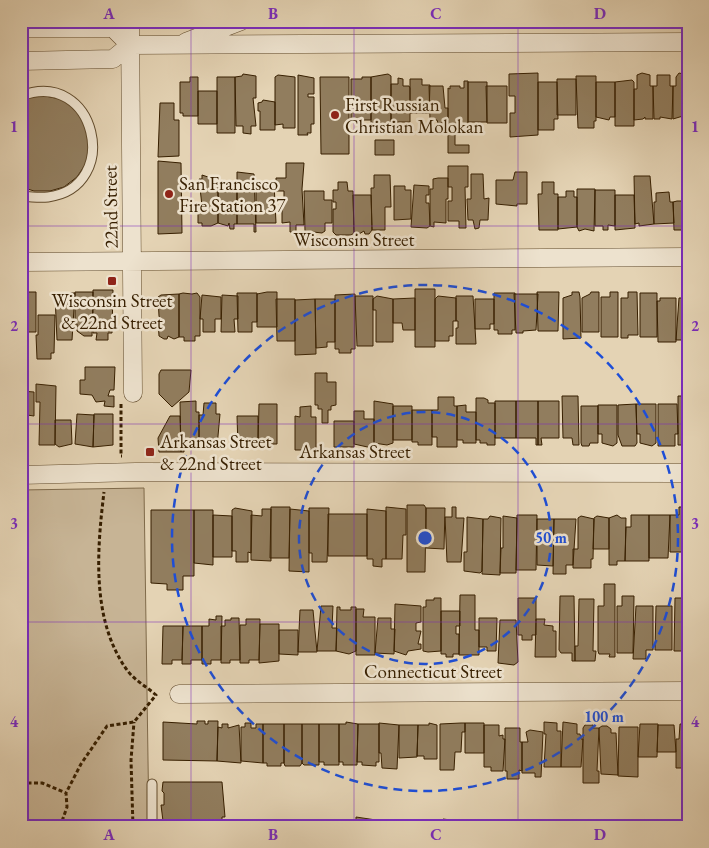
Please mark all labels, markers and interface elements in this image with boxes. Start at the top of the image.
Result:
text: A [102,3,115,24]
text: B [268,3,278,24]
text: C [430,3,442,24]
text: D [594,3,606,24]
place label: First Russian Christian Molokan [345,92,484,139]
marker: First Russian Christian Molokan [329,109,341,121]
text: 1 [10,116,18,137]
text: 1 [691,116,699,137]
street label: 22nd Street [97,165,124,249]
place label: San Francisco Fire Station 37 [179,171,286,218]
marker: San Francisco Fire Station 37 [163,188,175,200]
street label: Wisconsin Street [294,227,415,252]
marker: Wisconsin Street & 22nd Street [106,275,118,287]
place label: Wisconsin Street & 22nd Street [52,288,173,335]
text: 2 [10,315,19,336]
text: 2 [691,315,700,336]
place label: Arkansas Street & 22nd Street [159,429,271,476]
street label: Arkansas Street [298,439,411,464]
marker: Arkansas Street & 22nd Street [144,446,156,458]
text: 3 [10,513,18,534]
text: 3 [691,513,699,534]
text: 50 m [535,528,567,547]
centre of rings [416,529,434,547]
street label: Connecticut Street [364,659,502,684]
text: 100 m [584,707,624,726]
text: 4 [10,711,19,732]
text: 4 [691,711,700,732]
text: A [102,824,115,845]
text: B [268,824,278,845]
text: C [430,824,442,845]
text: D [594,824,606,845]

